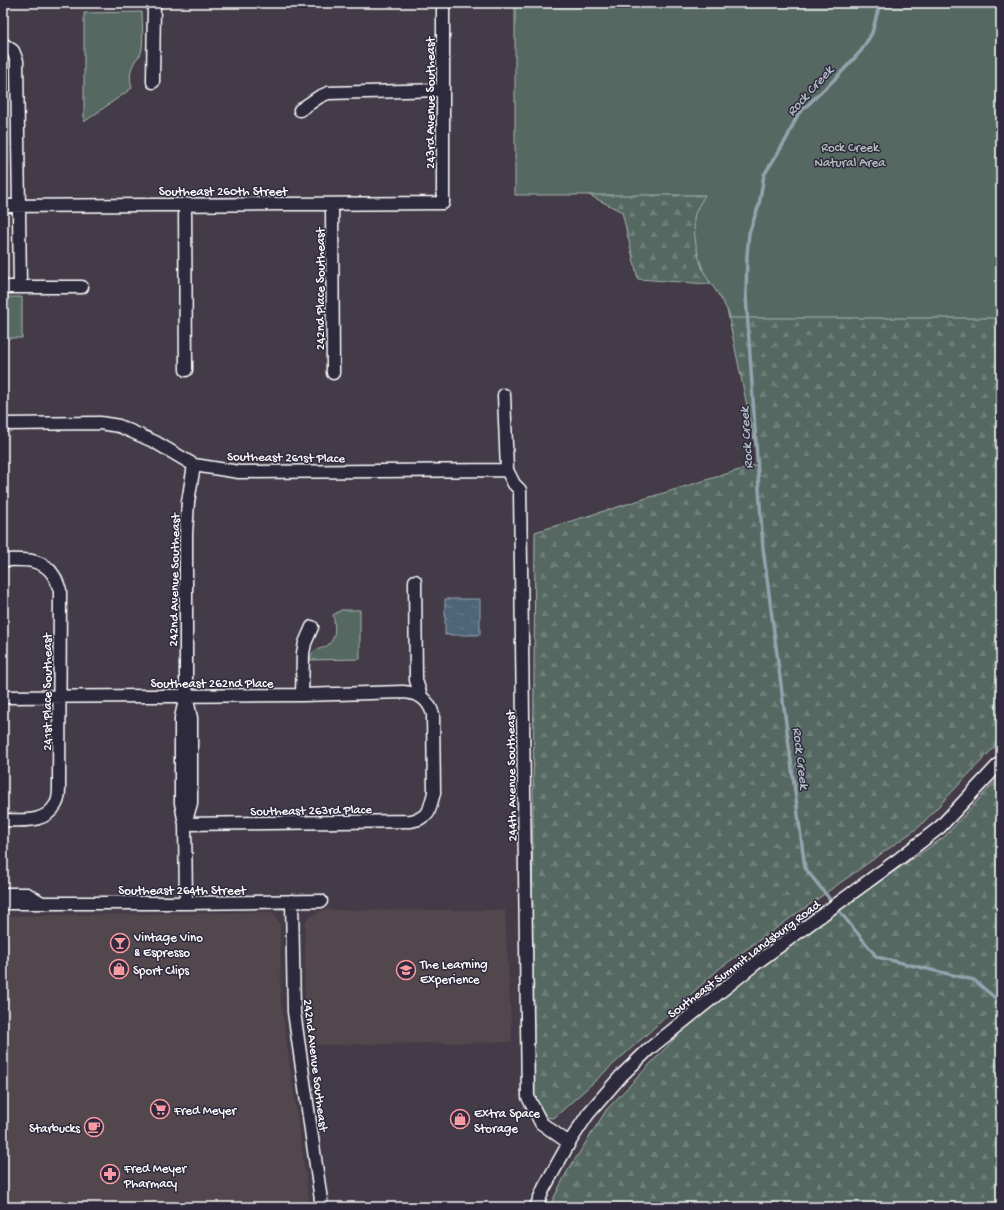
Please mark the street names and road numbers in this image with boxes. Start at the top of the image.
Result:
street label: 243rd Avenue Southeast [424,35,439,169]
street label: Southeast 260th Street [159,185,289,200]
street label: 242nd Place Southeast [314,226,329,350]
street label: Southeast 261st Place [227,450,345,467]
street label: 242nd Avenue Southeast [167,512,184,647]
street label: 241st Place Southeast [41,632,56,751]
street label: Southeast 262nd Place [151,677,274,692]
street label: 244th Avenue Southeast [504,708,521,842]
street label: Southeast 263rd Place [250,803,372,820]
street label: Southeast 264th Street [118,884,247,899]
street label: Southeast Summit Landsburg Road [665,897,825,1022]
street label: 242nd Avenue Southeast [299,998,330,1134]

